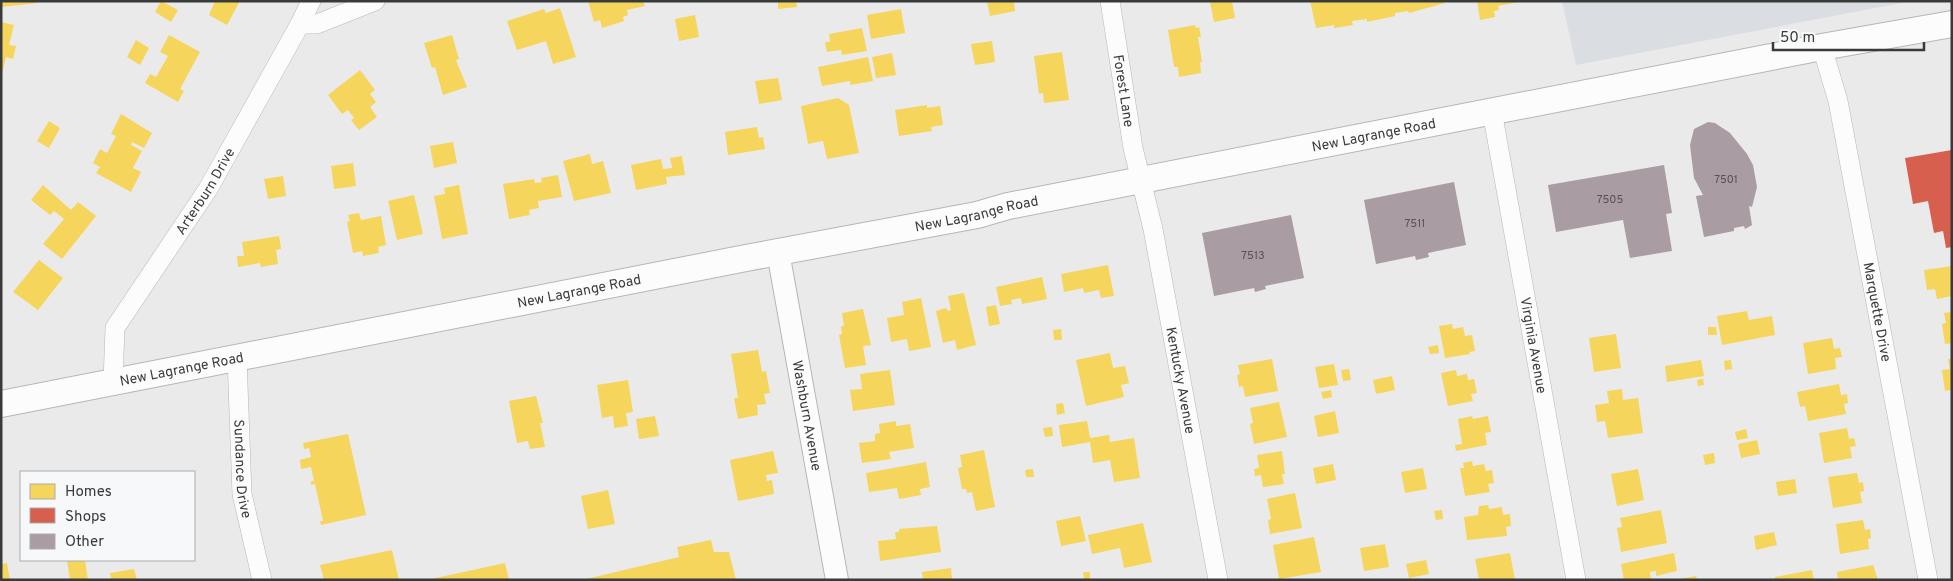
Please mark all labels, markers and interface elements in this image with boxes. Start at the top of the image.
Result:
scale bar [1773,20,1924,52]
text: 50 m [1780,29,1815,48]
street label: Forest Lane [1109,54,1137,129]
street label: New Lagrange Road [1311,116,1437,156]
street label: Arterburn Drive [173,145,239,238]
house number: 7501 [1714,173,1738,187]
street label: New Lagrange Road [914,193,1040,236]
house number: 7505 [1597,193,1623,207]
house number: 7511 [1405,217,1425,231]
house number: 7513 [1241,249,1265,263]
street label: Marquette Drive [1858,261,1894,363]
street label: New Lagrange Road [516,272,643,313]
street label: Virginia Avenue [1516,296,1549,395]
street label: Kentucky Avenue [1161,326,1198,435]
street label: New Lagrange Road [118,350,245,391]
street label: Washburn Avenue [788,359,824,472]
street label: Sundance Drive [229,419,254,520]
legend [20,471,195,561]
text: Homes [65,483,112,502]
text: Shops [65,508,106,527]
text: Other [65,533,104,552]

